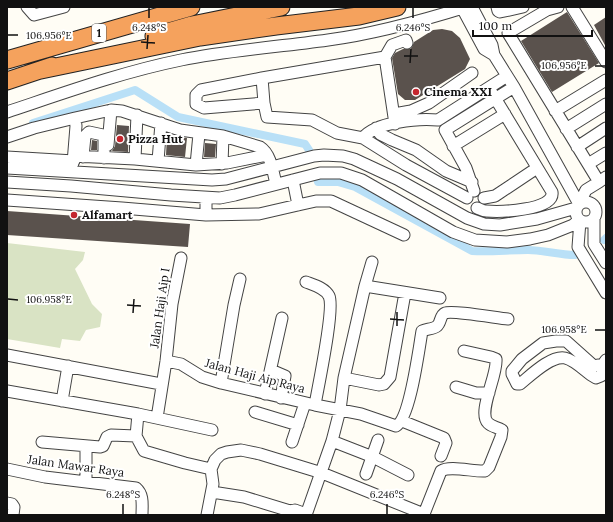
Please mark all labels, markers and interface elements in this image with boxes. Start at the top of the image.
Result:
scale bar [473,12,592,38]
text: 100 m [479,18,512,33]
text: 6.248°S [132,21,166,34]
text: 6.246°S [396,21,430,34]
road number: 1 [92,24,106,42]
text: 106.956°E [26,29,72,42]
text: 106.956°E [541,59,587,72]
place label: Cinema XXI [424,84,493,99]
marker: Cinema XXI [411,87,421,97]
place label: Pizza Hut [128,131,184,146]
marker: Pizza Hut [115,134,125,144]
place label: Alfamart [82,207,134,222]
marker: Alfamart [69,210,79,220]
street label: Jalan Haji Aip I [146,267,173,350]
text: 106.958°E [26,293,72,306]
text: 106.958°E [541,323,587,336]
street label: Jalan Haji Aip Raya [203,355,307,396]
street label: Jalan Mawar Raya [26,451,125,480]
text: 6.248°S [106,488,140,501]
text: 6.246°S [370,488,404,501]

